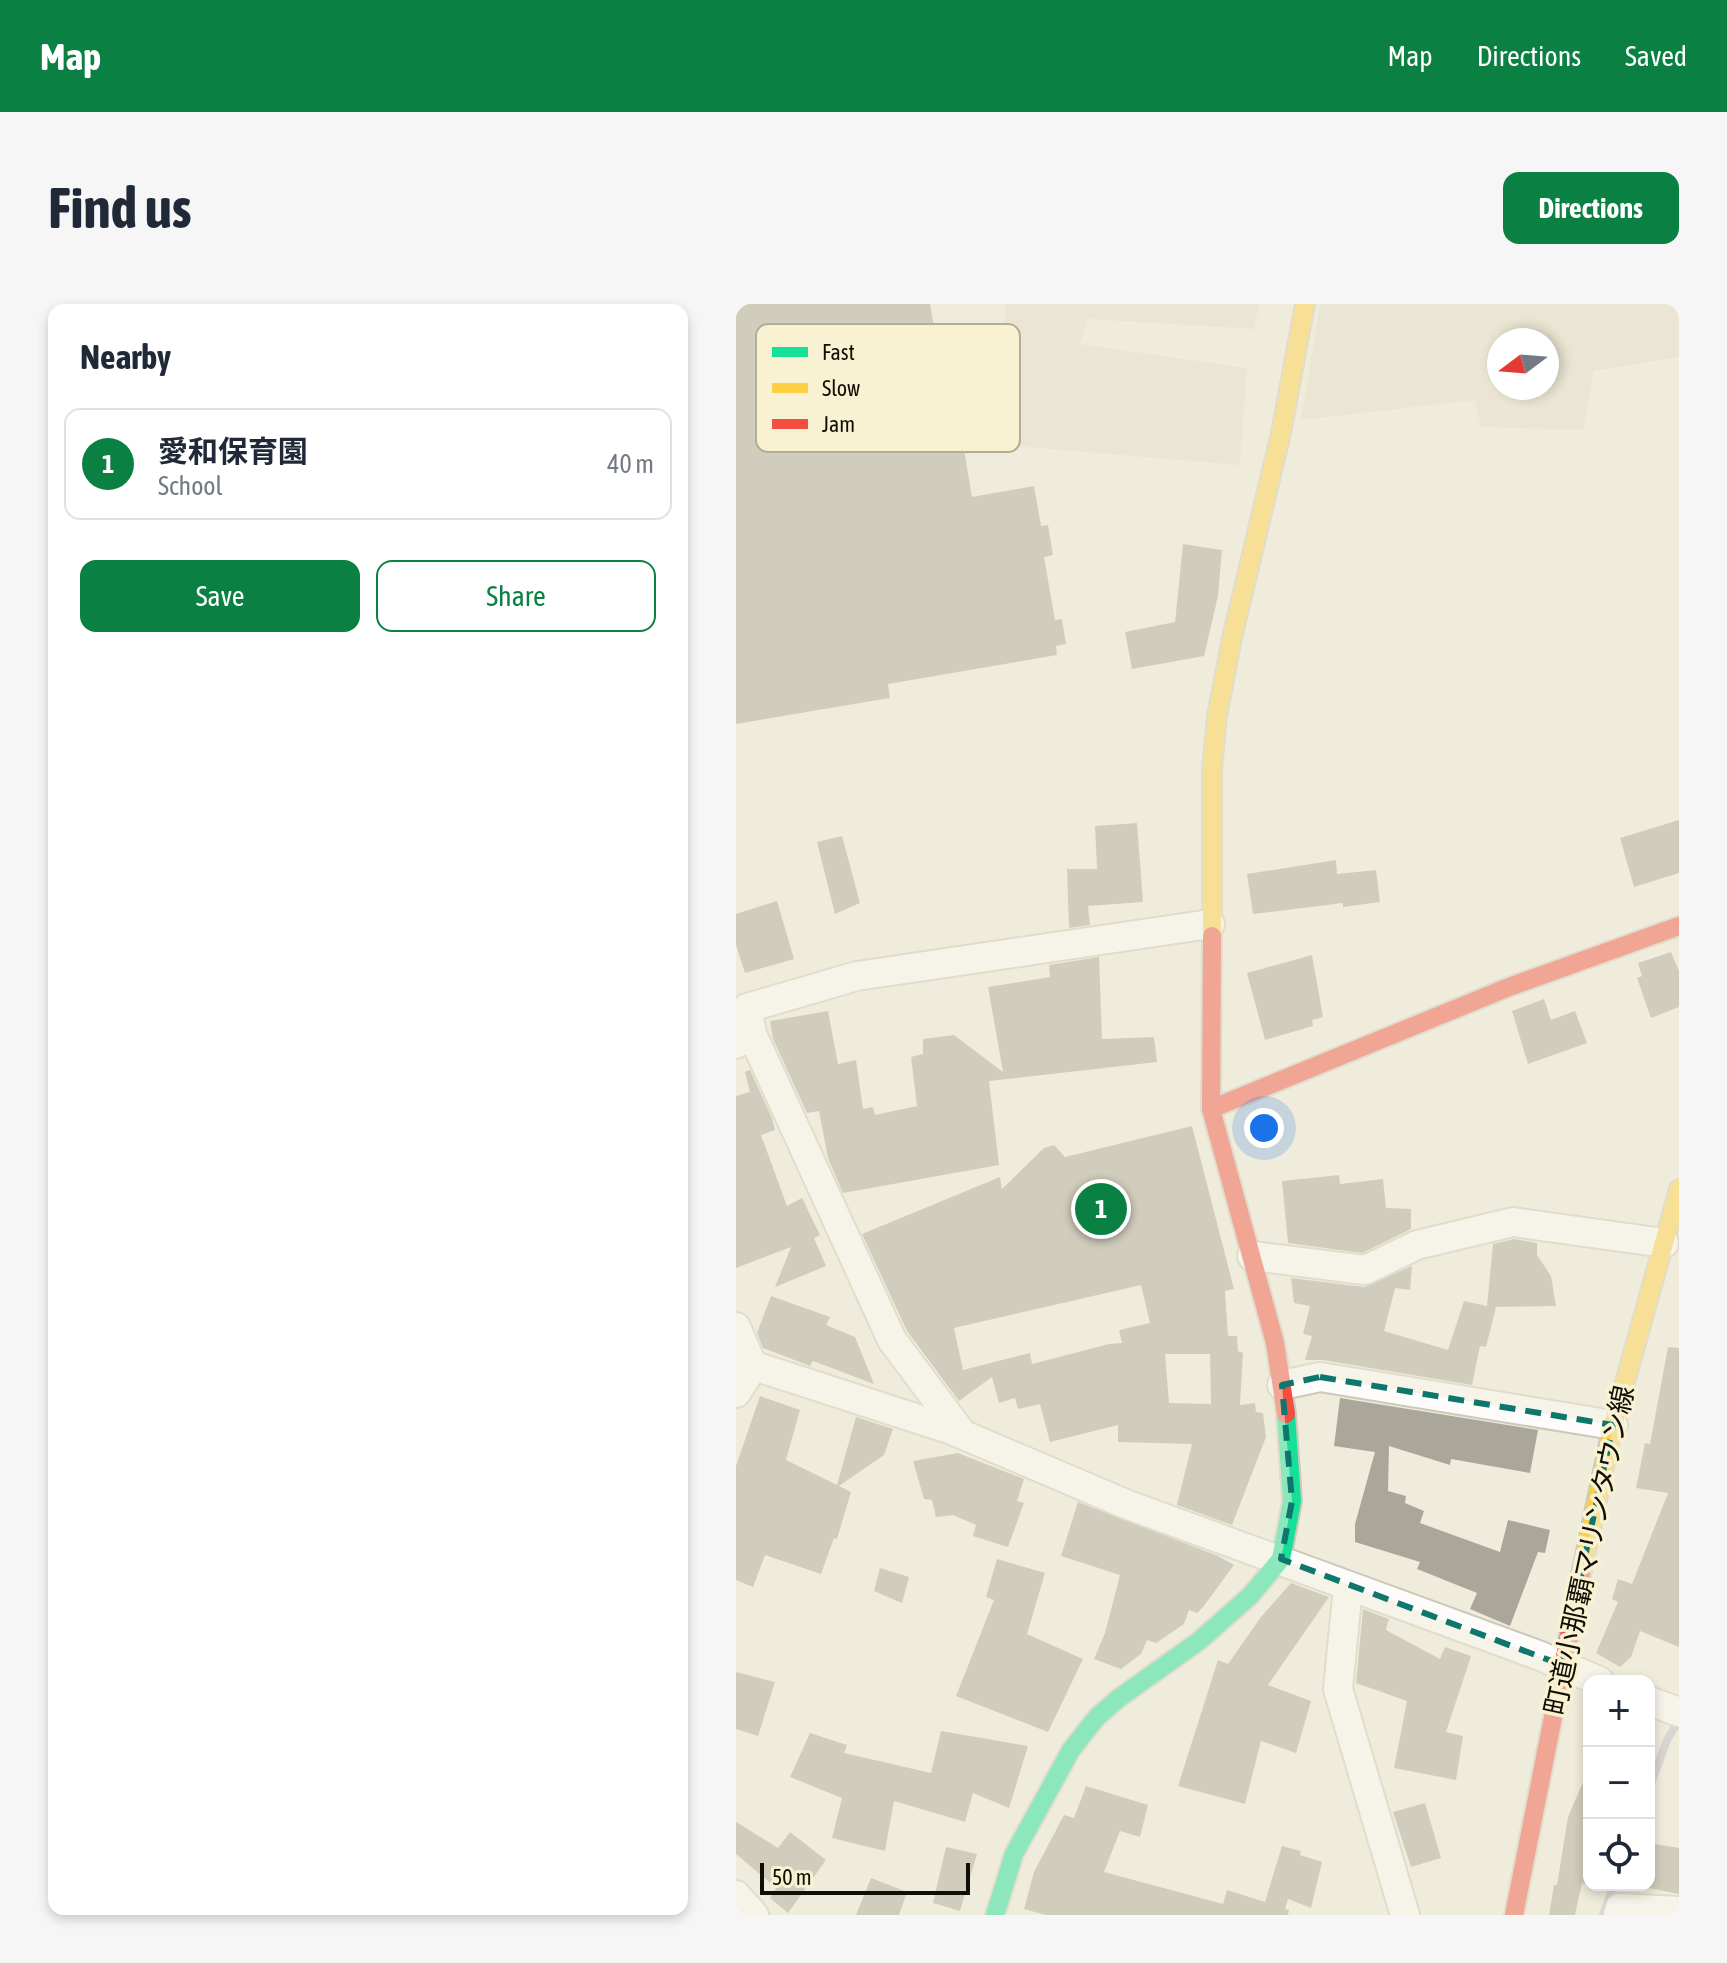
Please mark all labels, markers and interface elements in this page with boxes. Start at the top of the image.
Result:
text: Map [40,35,101,78]
text: Map [1388,40,1433,72]
text: Directions [1477,40,1581,72]
text: Saved [1625,40,1687,72]
button: Directions [1503,172,1679,244]
text: Find us [48,176,192,240]
legend [756,324,1020,452]
north arrow [1487,328,1559,400]
text: Nearby [80,337,171,376]
text: Fast [822,339,855,365]
text: Slow [822,375,860,401]
text: Jam [822,411,855,437]
text: 愛和保育園 [158,434,308,468]
text: 1 [102,449,114,479]
text: 40 m [607,449,654,479]
text: School [158,471,222,501]
button: Save [80,560,360,632]
button: Share [376,560,656,632]
your location [1244,1108,1284,1148]
pin: 1 [1075,1179,1127,1239]
street label: 町道小那覇マリンタウン線 [1538,1382,1640,1718]
map controls [1583,1675,1655,1891]
button: + [1583,1675,1655,1747]
button: − [1583,1747,1655,1819]
button: locate [1583,1819,1655,1891]
scale bar [760,1859,970,1895]
text: 50 m [772,1864,812,1890]

